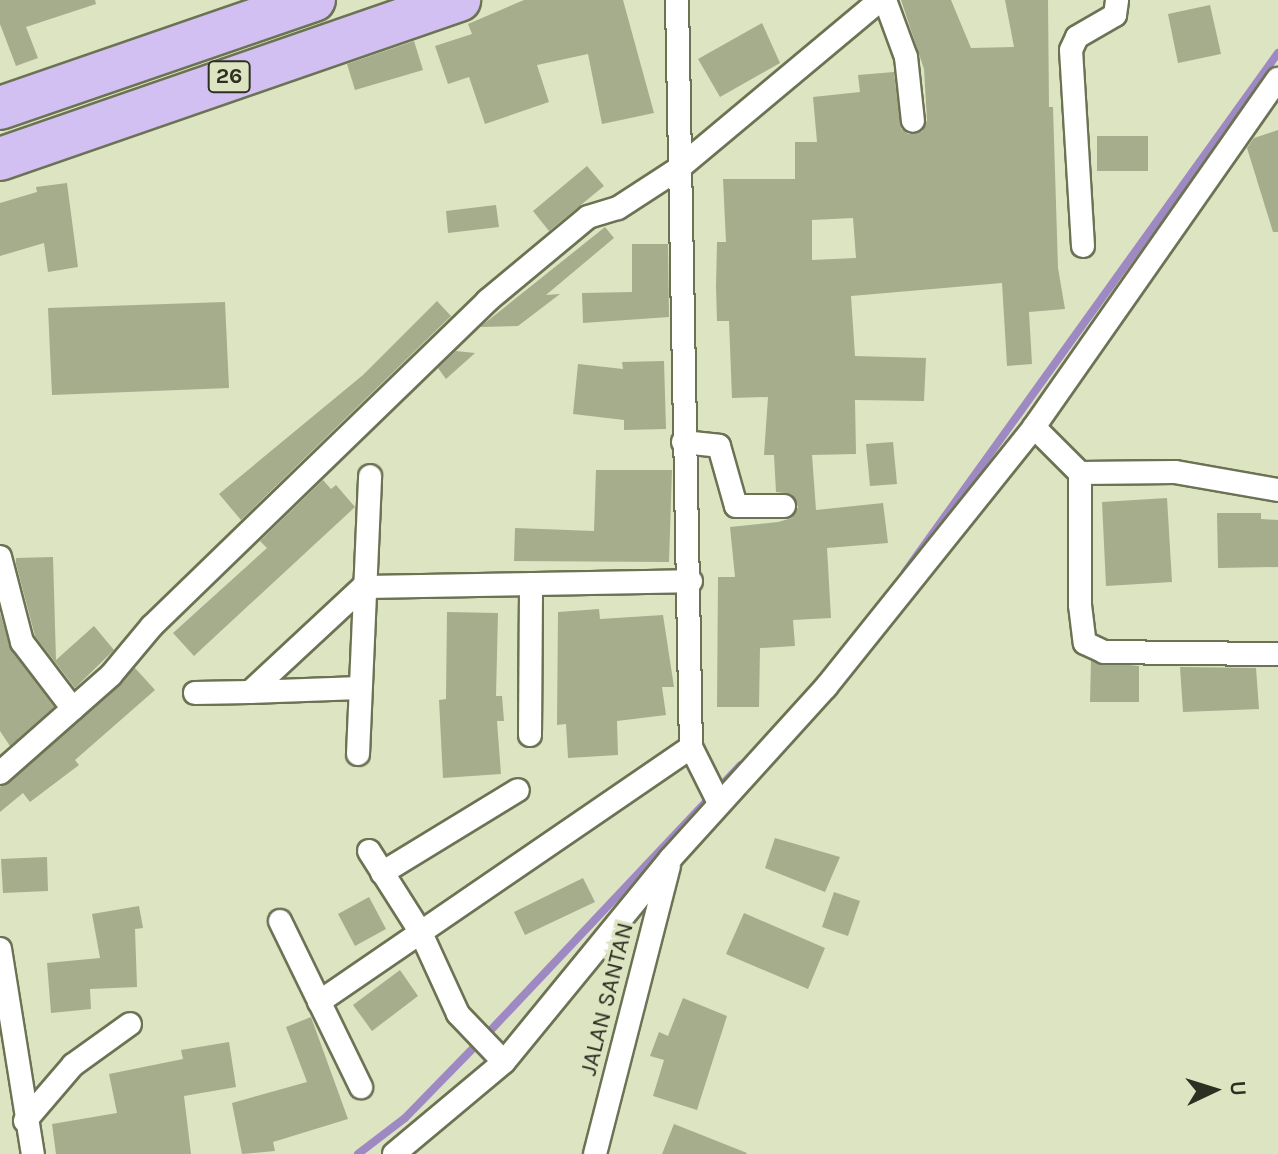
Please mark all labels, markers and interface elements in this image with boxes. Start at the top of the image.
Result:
road number: 26 [207,59,251,95]
street label: JALAN SANTAN [574,920,640,1078]
north arrow [1174,1050,1254,1130]
text: U [1224,1080,1251,1097]

